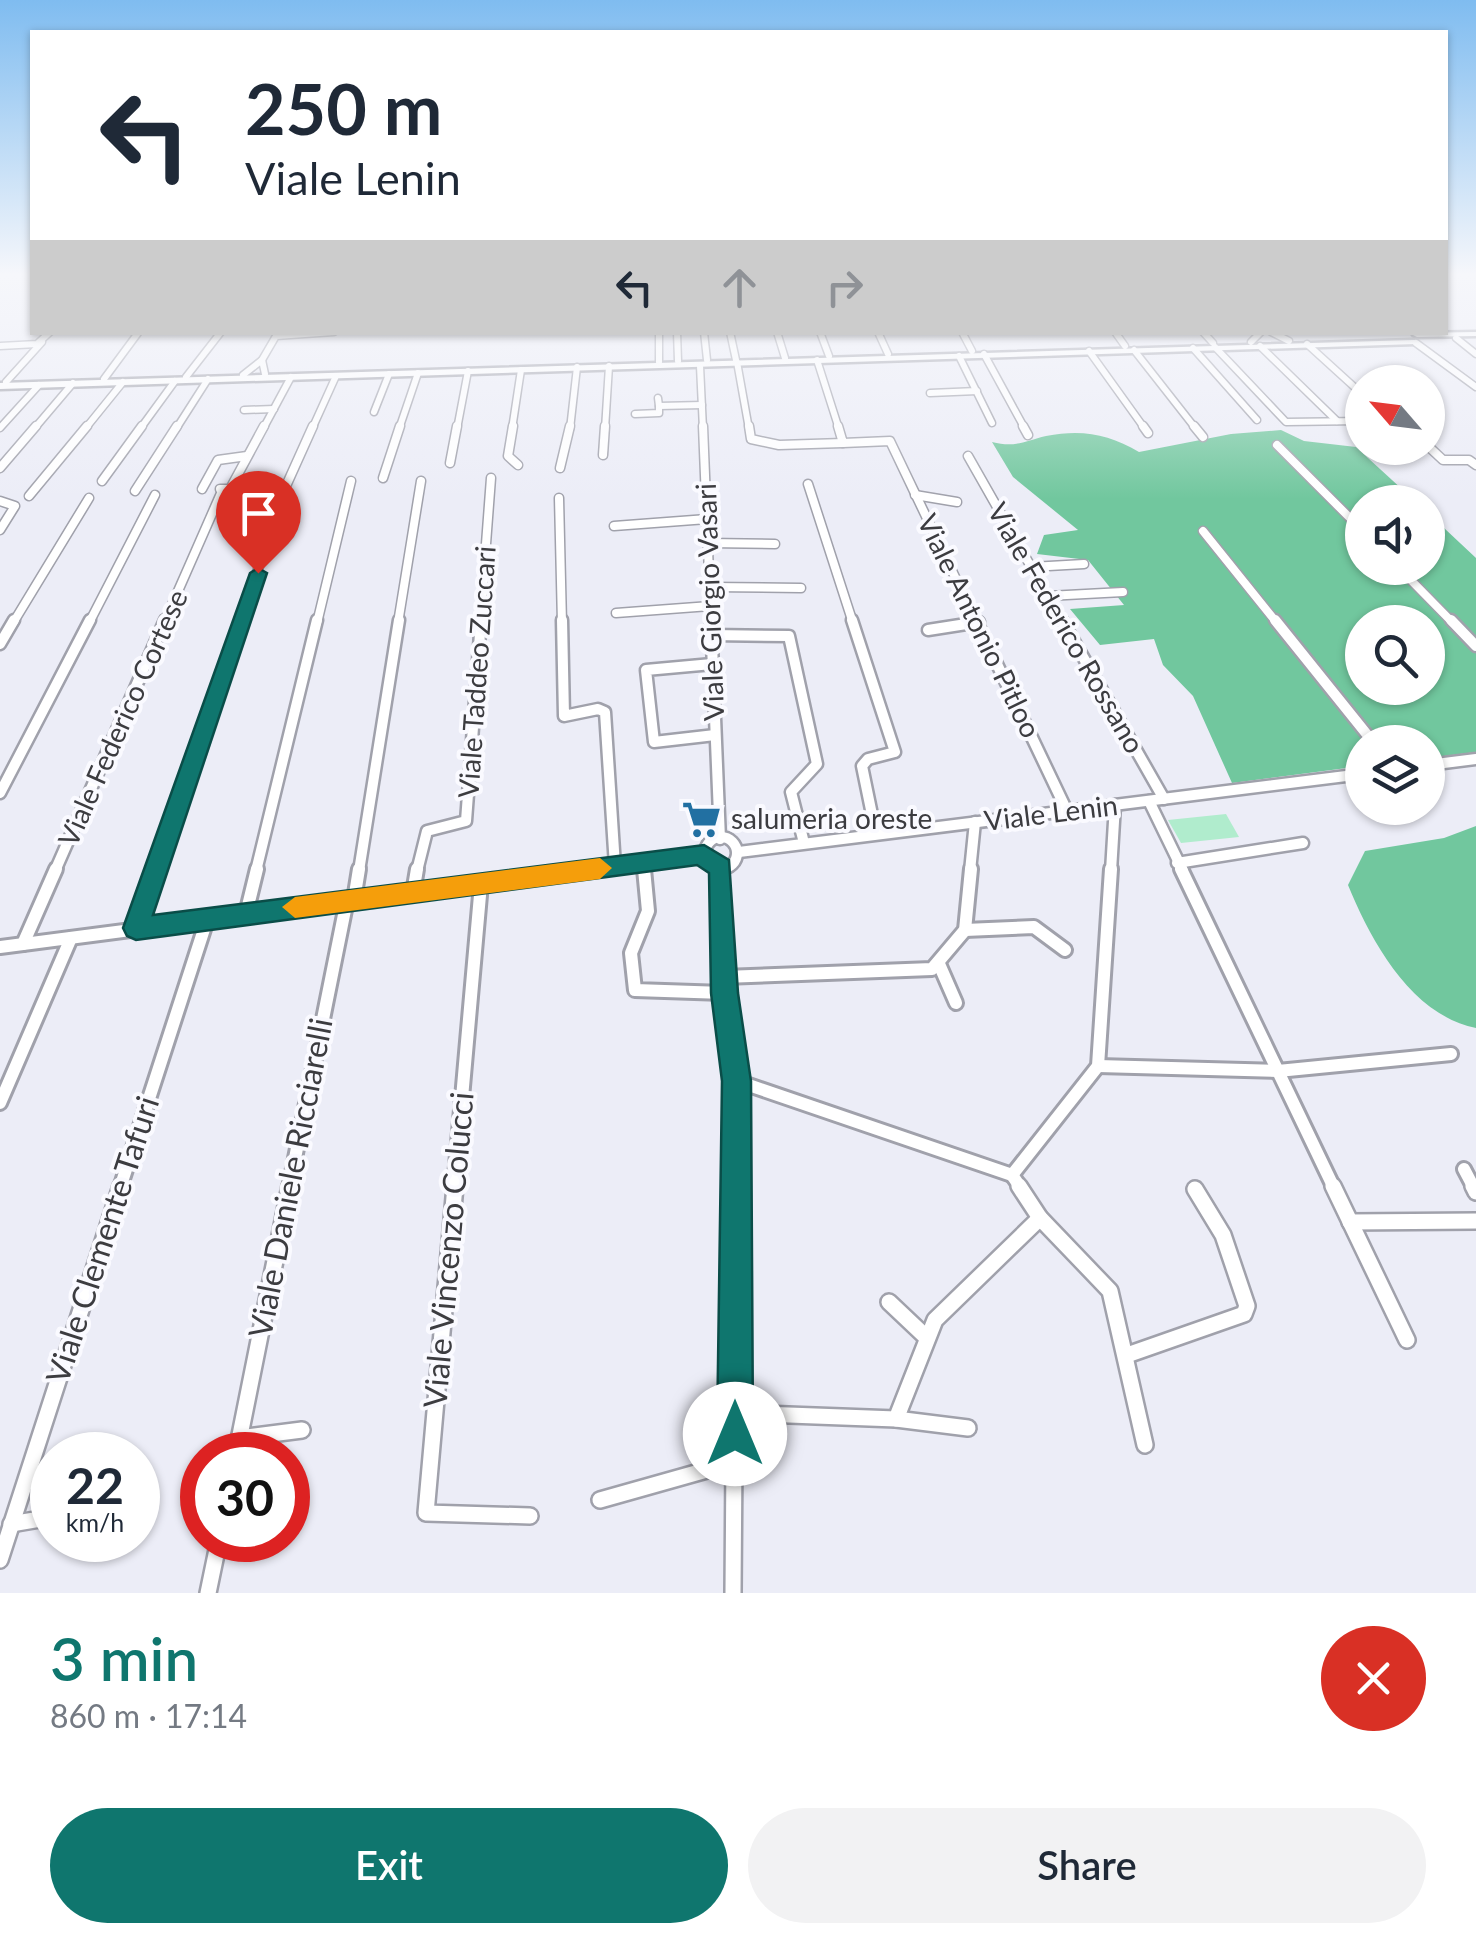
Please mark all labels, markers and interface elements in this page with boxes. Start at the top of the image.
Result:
text: 250 m [245,66,442,150]
icon: left [80,70,210,200]
text: Viale Lenin [245,151,461,205]
icon: left [607,260,662,315]
icon: ahead [712,260,767,315]
icon: right [817,260,872,315]
north arrow [1345,365,1445,465]
map controls [1345,365,1445,825]
pin [216,471,301,574]
street label: Viale Giorgio Vasari [688,482,730,722]
button: sound [1345,485,1445,585]
icon: arrive [231,486,286,541]
street label: Viale Federico Rossano [981,496,1152,759]
street label: Viale Antonio Pitloo [911,508,1049,743]
street label: Viale Taddeo Zuccari [450,545,502,799]
street label: Viale Federico Cortese [50,584,194,851]
button: search [1345,605,1445,705]
button: layers [1345,725,1445,825]
street label: Viale Lenin [982,787,1120,837]
supermarket icon: salumeria oreste [680,798,722,840]
place label: salumeria oreste [731,801,932,835]
street label: Viale Daniele Ricciarelli [239,1015,340,1341]
street label: Viale Vincenzo Colucci [414,1090,481,1409]
street label: Viale Clemente Tafuri [37,1091,166,1388]
position arrow [683,1382,787,1486]
speed limit sign: 30 [180,1432,310,1562]
text: 22 [66,1455,124,1515]
text: km/h [66,1507,124,1537]
text: 3 min [50,1622,198,1694]
button: close [1321,1626,1426,1731]
text: 860 m · 17:14 [50,1696,247,1735]
button: Exit [50,1808,728,1923]
button: Share [748,1808,1426,1923]

